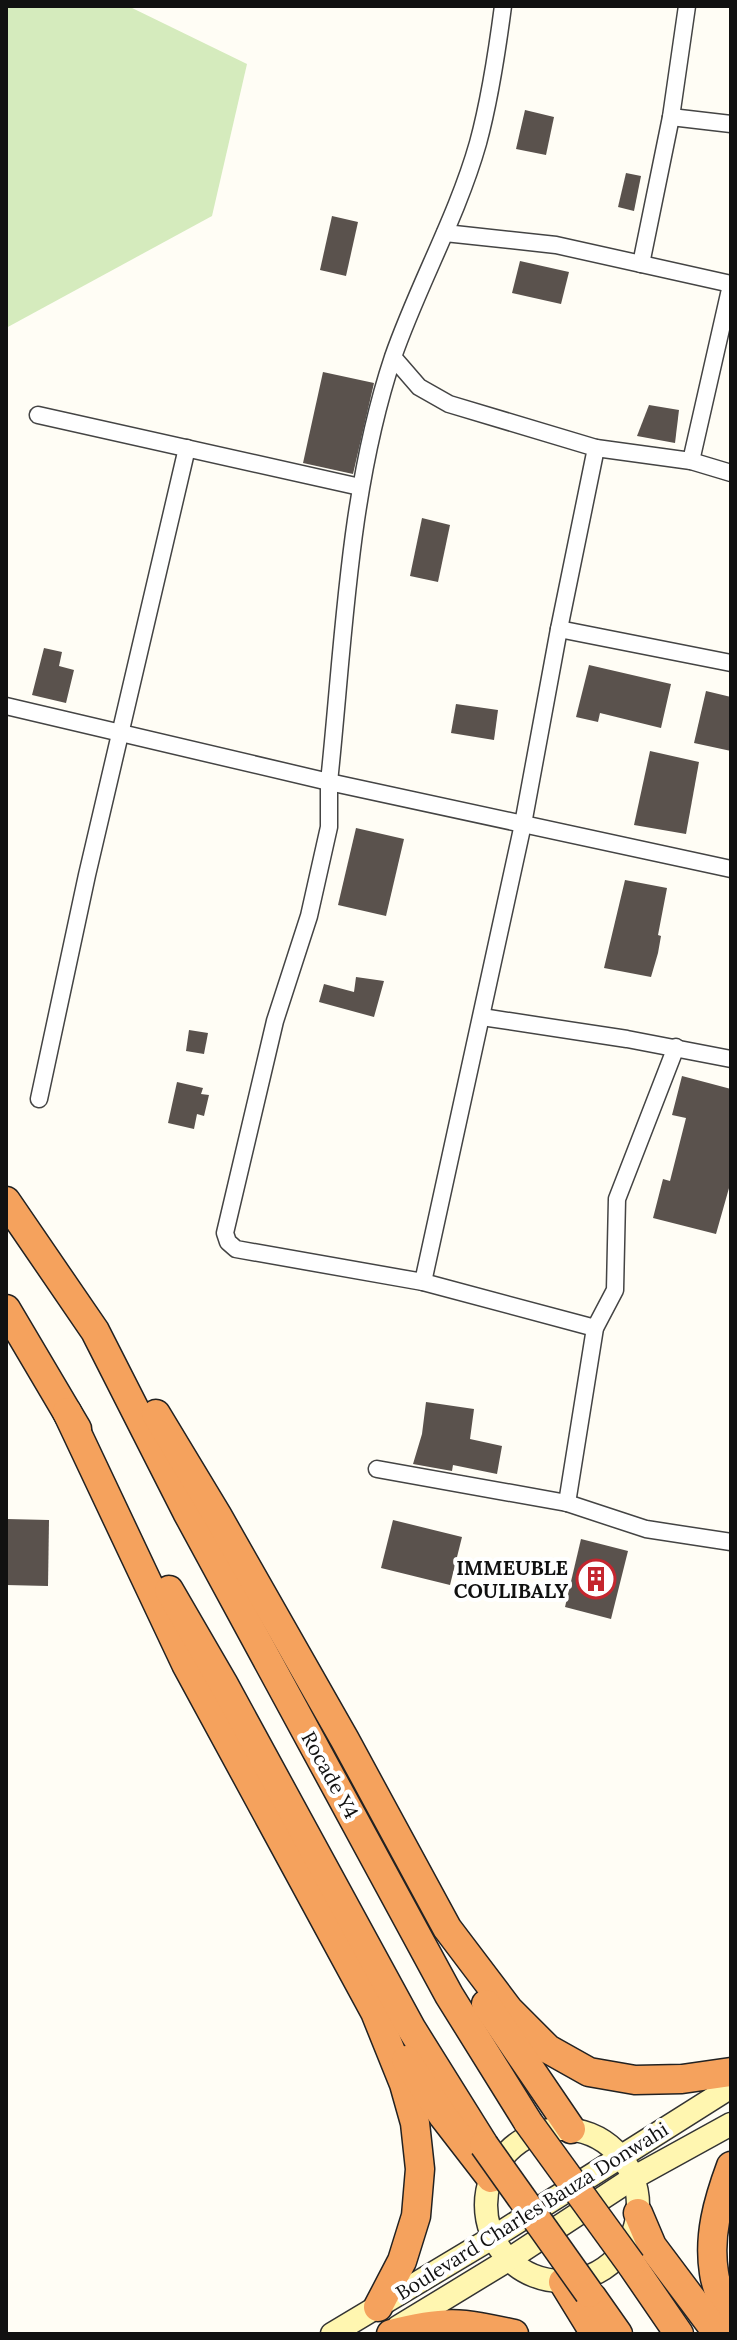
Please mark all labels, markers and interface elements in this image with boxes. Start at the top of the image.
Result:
place label: IMMEUBLE COULIBALY [454,1555,569,1603]
building icon: IMMEUBLE COULIBALY [575,1558,617,1600]
street label: Rocade Y4 [296,1727,365,1823]
street label: Boulevard Charles Bauza Donwahi [391,2116,673,2305]

